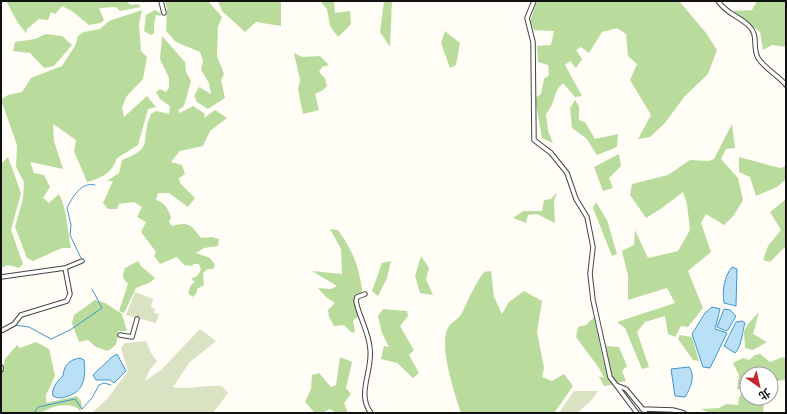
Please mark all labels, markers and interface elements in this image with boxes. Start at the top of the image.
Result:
north arrow [739,366,779,406]
text: 北 [756,385,774,405]

